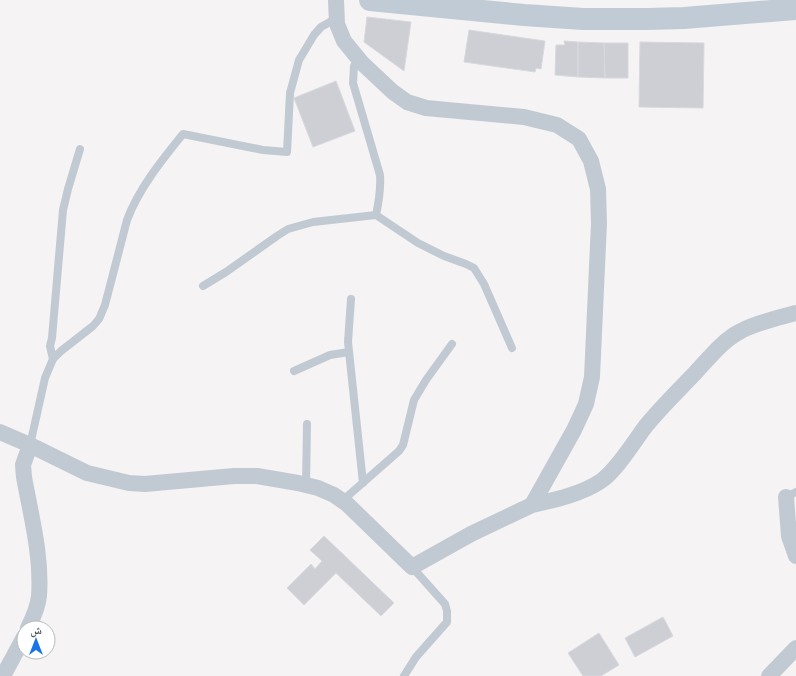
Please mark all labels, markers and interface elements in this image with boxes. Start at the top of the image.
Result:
north arrow [16,620,56,660]
text: ش [30,623,42,638]

